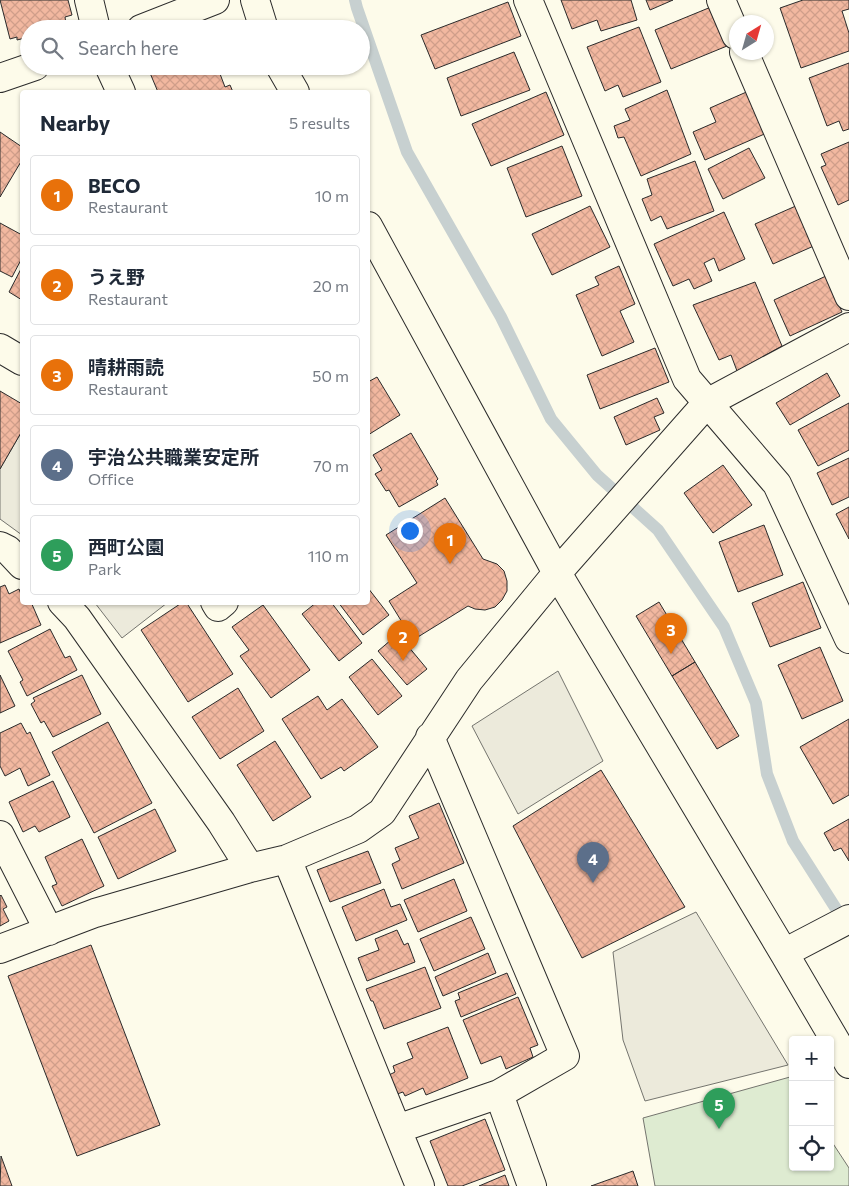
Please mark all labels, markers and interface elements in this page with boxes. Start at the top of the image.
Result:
north arrow [729,15,774,60]
search box [20,20,370,75]
icon: search [38,34,66,62]
text: Search here [78,36,178,59]
text: Nearby [40,110,110,135]
text: 5 results [289,113,350,132]
text: BECO [88,174,140,197]
text: 1 [53,186,61,205]
text: 10 m [315,186,349,205]
text: Restaurant [88,197,168,216]
text: うえ野 [88,265,145,288]
text: 2 [52,276,62,295]
text: 20 m [313,276,349,295]
text: Restaurant [88,289,168,308]
text: 晴耕雨読 [88,355,164,378]
text: 3 [52,366,62,385]
text: 50 m [312,366,349,385]
text: Restaurant [88,379,168,398]
text: 宇治公共職業安定所 [88,445,259,468]
text: 4 [52,456,62,475]
text: 70 m [313,456,349,475]
text: Office [88,469,134,488]
your location [397,518,423,544]
pin: 1 [434,523,466,564]
text: 西町公園 [88,535,164,558]
text: 5 [52,546,62,565]
text: 110 m [308,546,349,565]
text: Park [88,559,121,578]
pin: 3 [655,613,687,654]
pin: 2 [387,620,419,661]
pin: 4 [577,842,609,883]
map controls [789,1036,834,1171]
button: + [789,1036,834,1081]
button: − [789,1081,834,1126]
pin: 5 [703,1088,735,1129]
button: locate [789,1126,834,1171]

